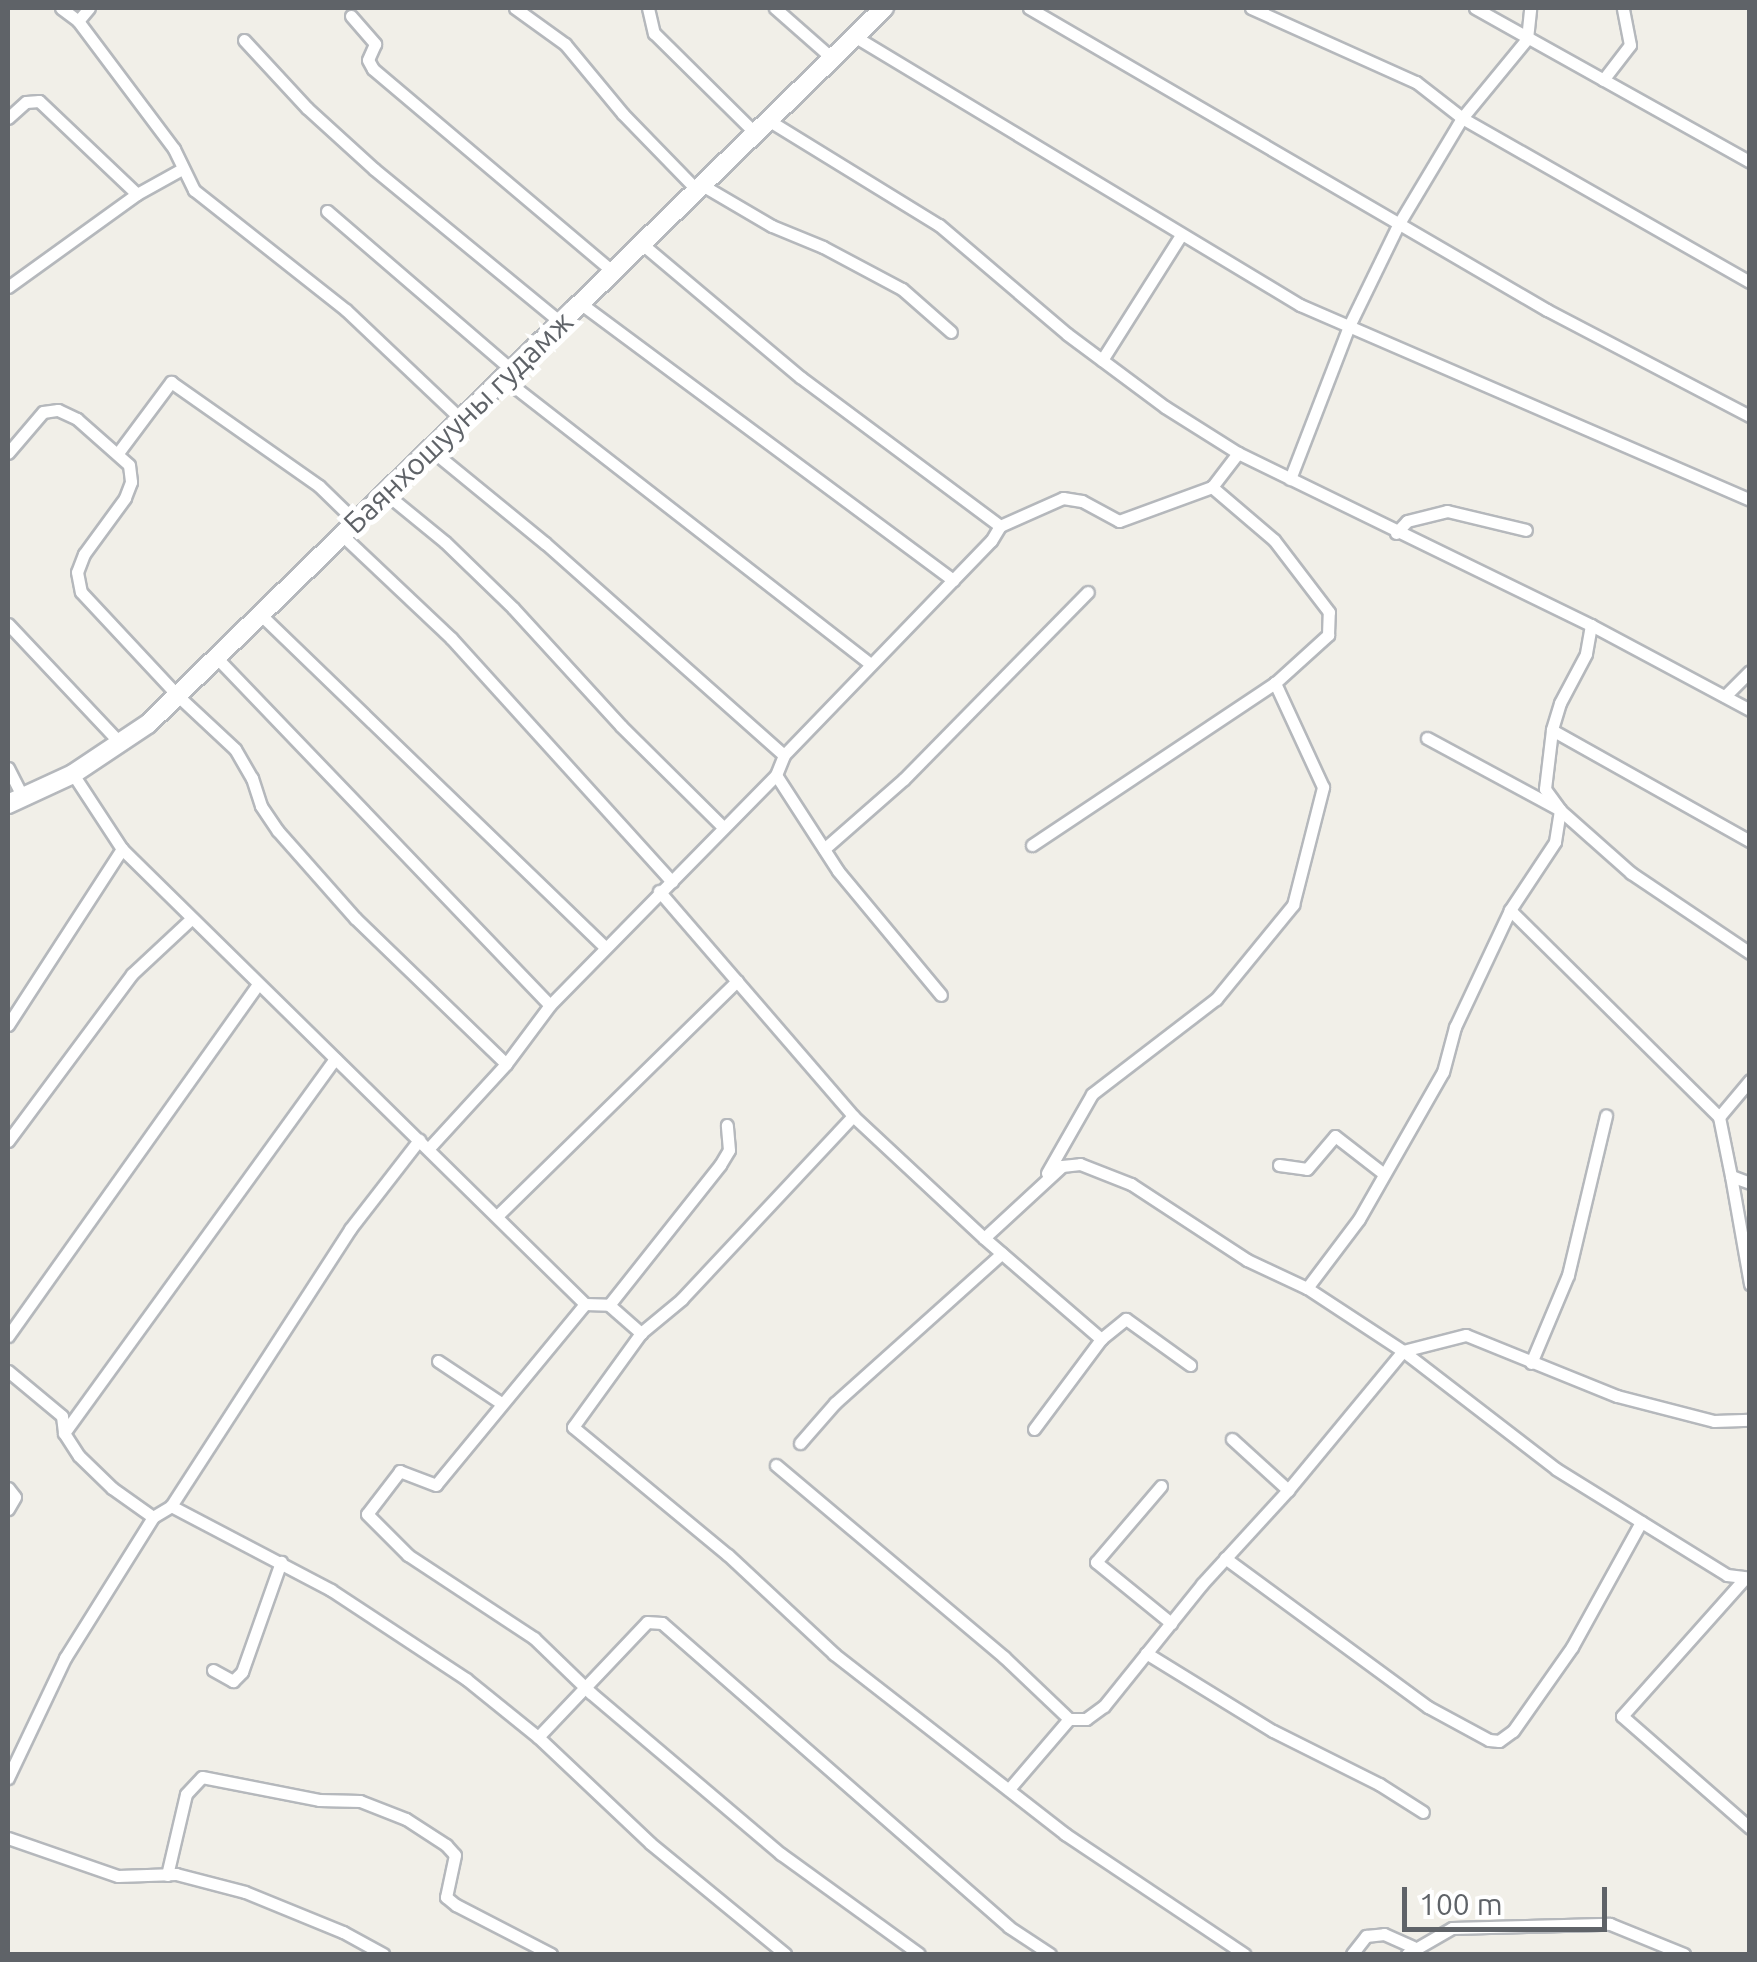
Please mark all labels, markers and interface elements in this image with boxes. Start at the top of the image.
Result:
street label: Баянхошууны гудамж [336,303,580,541]
scale bar [1407,1867,1612,1929]
text: 100 m [1419,1887,1503,1921]

